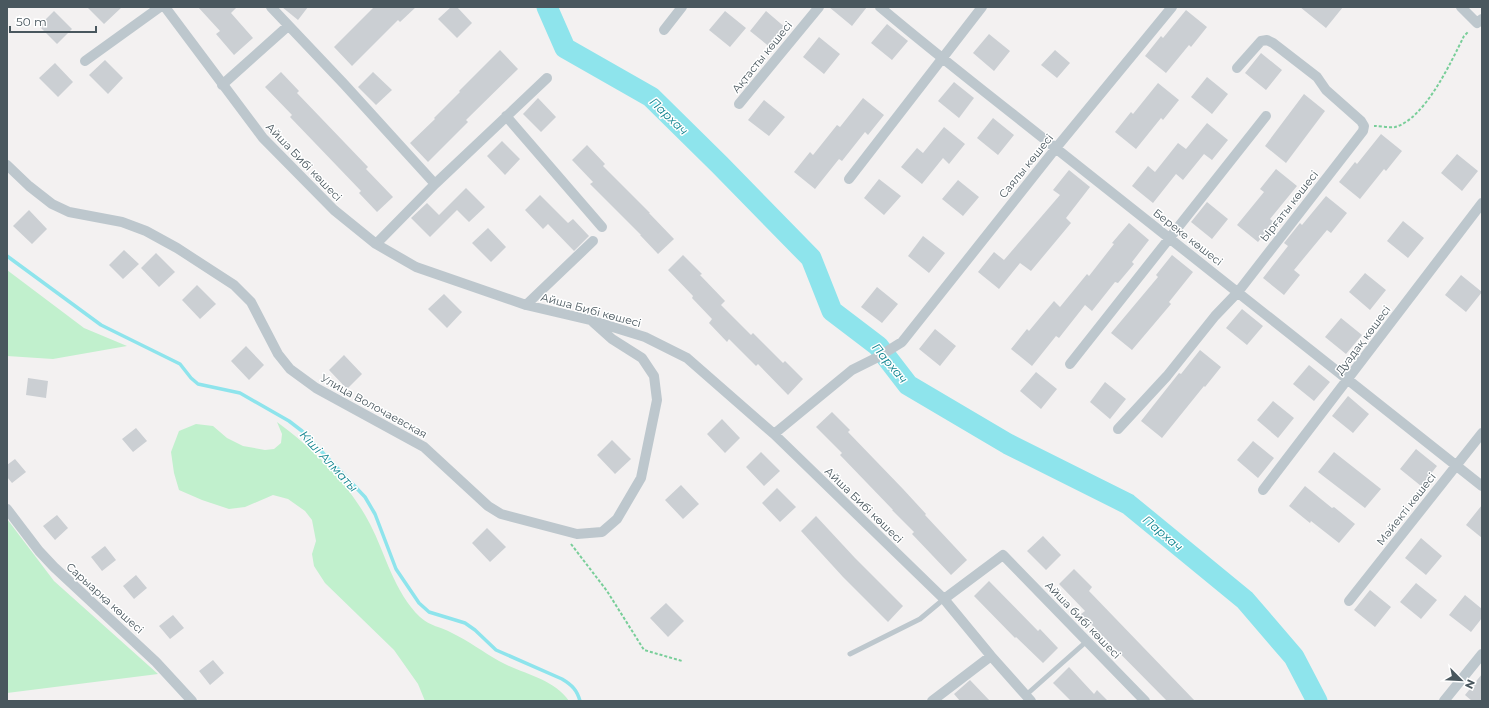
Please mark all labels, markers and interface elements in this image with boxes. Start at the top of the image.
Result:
scale bar [10,8,96,34]
text: 50 m [16,14,47,29]
street label: Ақтасты көшесі [729,18,795,96]
water label: Пархач [647,94,691,138]
street label: Айша Бибі көшесі [263,120,345,204]
street label: Саялы көшесі [996,131,1056,201]
street label: Ырғаты көшесі [1257,168,1321,244]
street label: Береке көшесі [1150,205,1226,269]
street label: Айша Бибі көшесі [539,290,643,330]
street label: Дуадақ көшесі [1332,303,1394,377]
water label: Пархач [869,340,911,386]
street label: Улица Волочаевская [318,371,430,441]
water label: Кіші Алматы [297,427,361,495]
street label: Айша Бибі көшесі [822,464,906,546]
street label: Мәйекті көшесі [1373,470,1439,548]
water label: Пархач [1140,512,1186,554]
street label: Сарыарқа көшесі [63,560,147,636]
street label: Айша бибі көшесі [1042,578,1124,662]
north arrow [1441,660,1481,700]
text: N [1462,677,1478,691]

